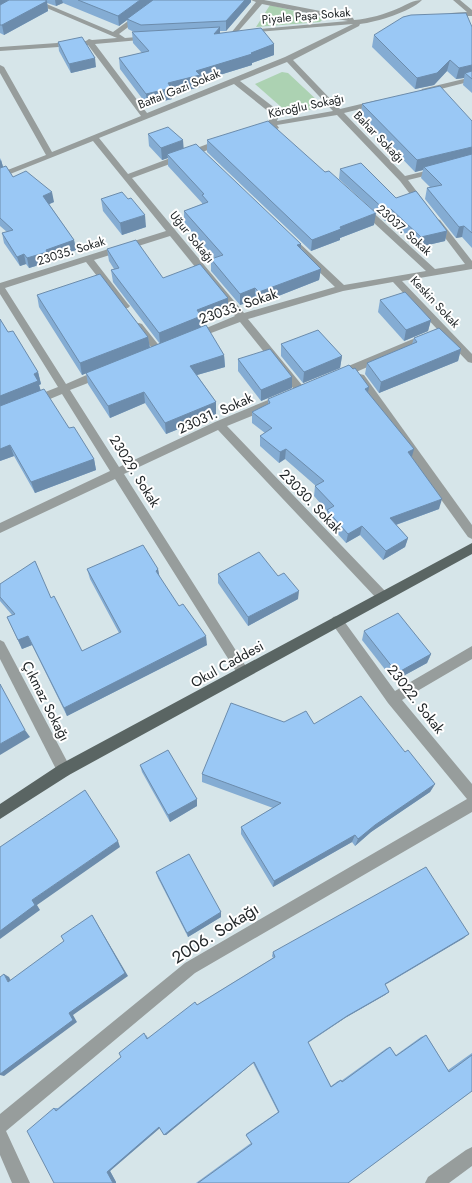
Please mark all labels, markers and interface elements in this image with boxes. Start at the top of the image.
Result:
street label: Piyale Paşa Sokak [261,3,352,29]
street label: Battal Gazi Sokak [135,64,223,114]
street label: Köroğlu Sokağı [266,89,346,123]
street label: Bahar Sokağı [349,107,409,167]
street label: 23037. Sokak [372,200,436,260]
street label: Uğur Sokağı [165,207,219,267]
street label: 23035. Sokak [35,232,108,270]
street label: Keskin Sokak [406,272,464,333]
street label: 23033. Sokak [196,283,281,329]
street label: 23031. Sokak [174,387,257,439]
street label: 23029. Sokak [105,431,166,512]
street label: 23030. Sokak [275,464,348,538]
street label: Okul Caddesi [187,636,267,692]
street label: Çıkmaz Sokağı [17,657,75,745]
street label: 23022. Sokak [383,660,450,738]
street label: 2006. Sokağı [167,897,263,969]

